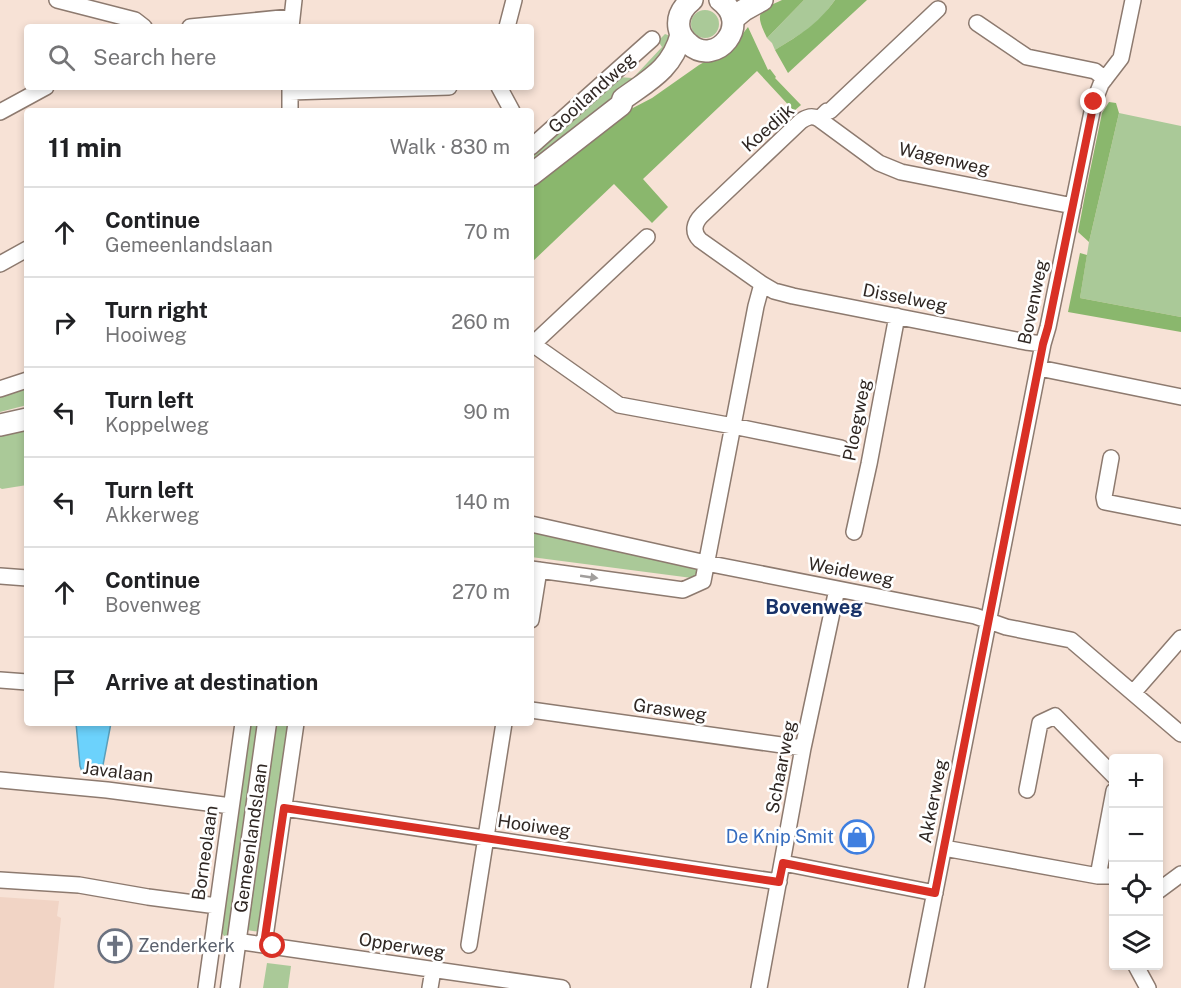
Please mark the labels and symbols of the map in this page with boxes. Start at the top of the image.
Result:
street label: Gooilandweg [544,48,639,137]
route end [1080,88,1106,114]
street label: Koedijk [737,99,798,156]
street label: Wagenweg [897,138,992,179]
street label: Bovenweg [1013,257,1052,346]
street label: Disselweg [861,279,949,316]
street label: Ploegweg [838,377,875,463]
street label: Weideweg [806,553,896,590]
one-way arrow [580,572,599,581]
district label: Bovenweg [765,595,863,619]
street label: Grasweg [632,694,708,725]
street label: Schaarweg [761,719,800,815]
street label: Javalaan [81,757,155,786]
street label: Akkerweg [914,757,951,845]
street label: Gemeenlandslaan [230,762,271,914]
street label: Borneolaan [187,804,222,902]
street label: Hooiweg [496,810,572,841]
shop icon: De Knip Smit [839,819,875,855]
place label: De Knip Smit [726,826,834,847]
church icon: Zenderkerk [97,928,133,964]
street label: Opperweg [357,928,447,963]
route start [259,932,285,958]
place label: Zenderkerk [138,935,235,956]

